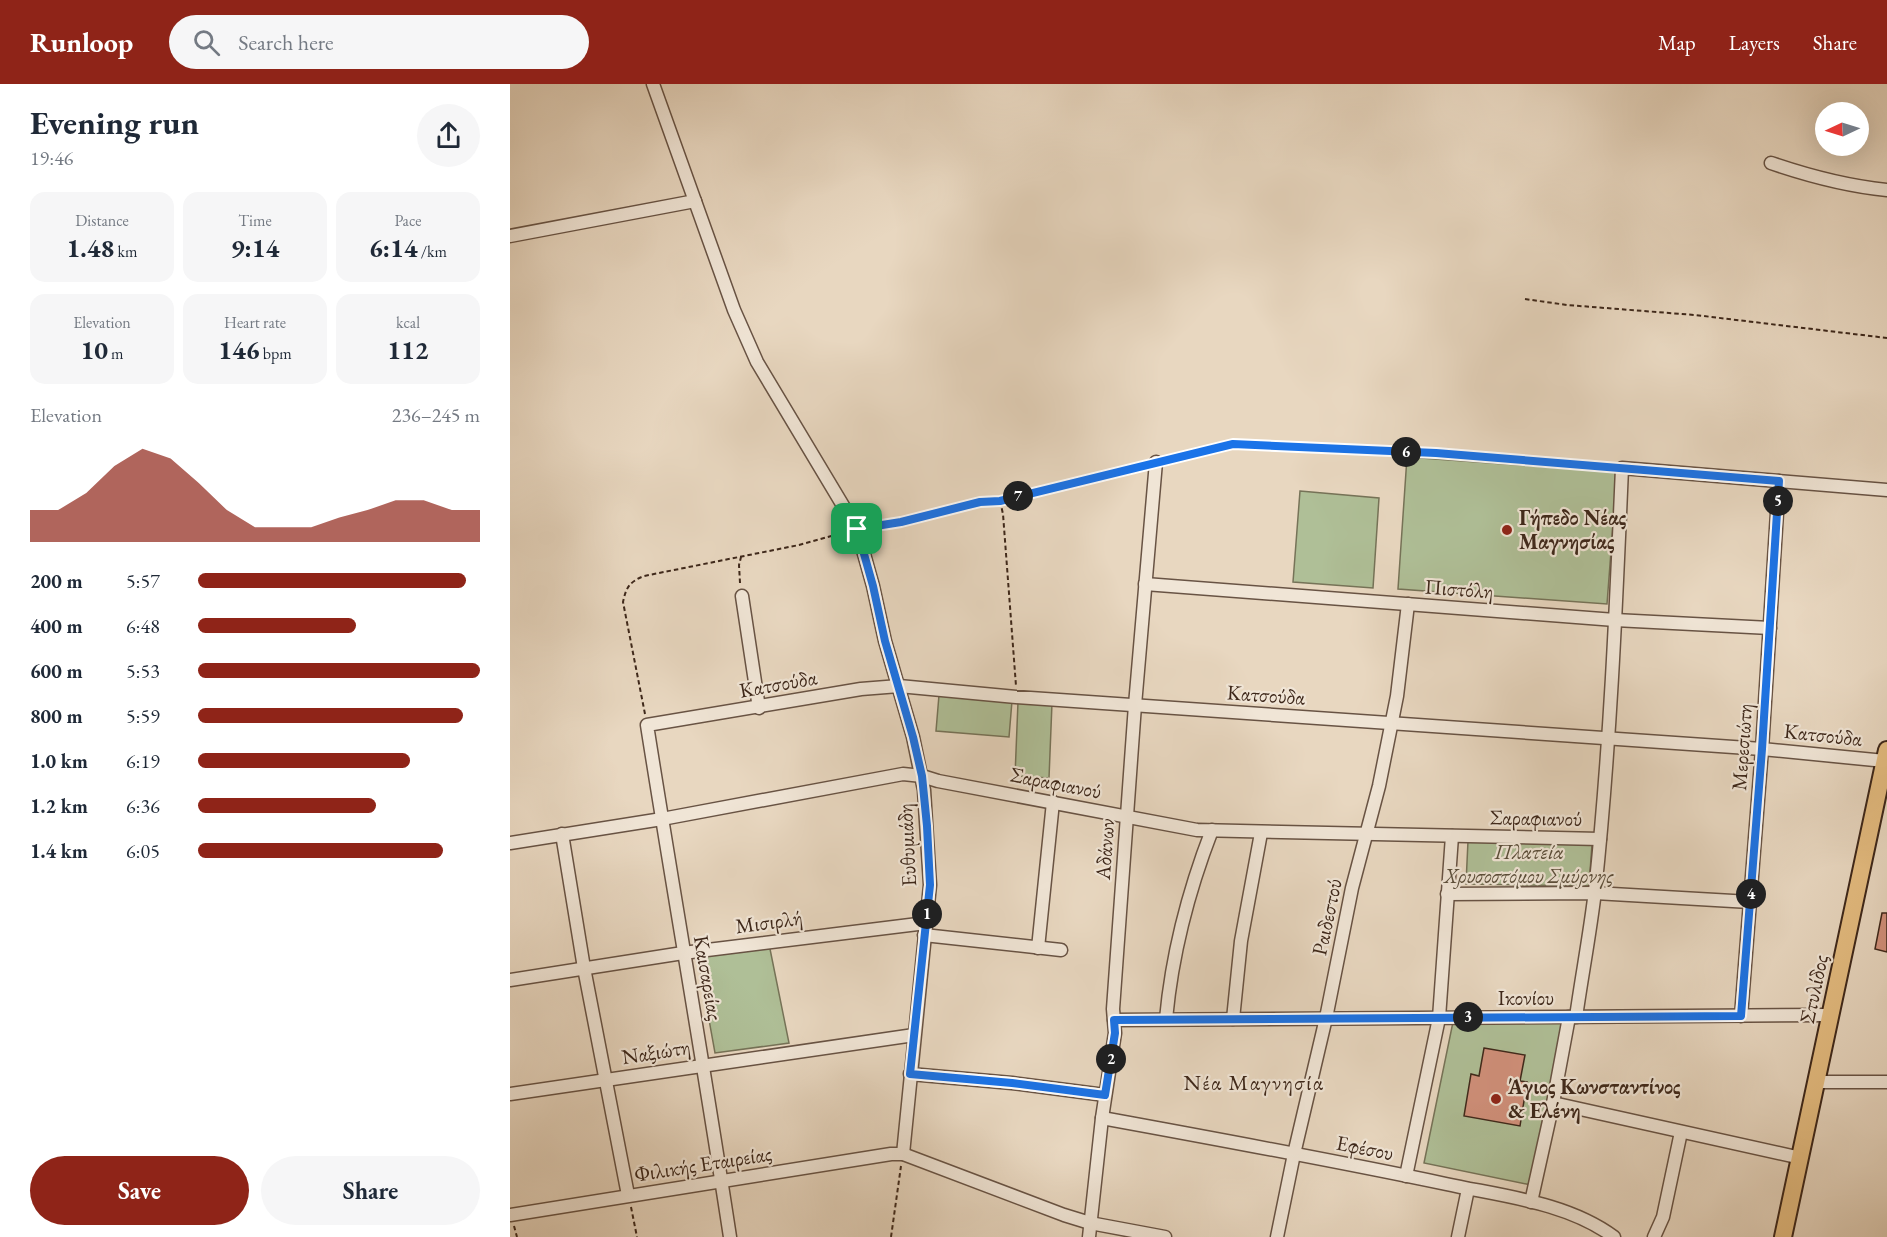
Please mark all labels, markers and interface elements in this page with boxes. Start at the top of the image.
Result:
search box [169,15,589,69]
text: Runloop [30,24,133,60]
icon: search [190,26,223,59]
text: Search here [238,28,334,57]
text: Map [1658,29,1696,56]
text: Layers [1729,29,1780,56]
text: Share [1813,29,1857,56]
text: Evening run [30,101,199,144]
north arrow [1815,102,1869,156]
map controls [1815,102,1869,156]
button: share [417,104,480,167]
text: 19:46 [30,145,73,171]
text: Distance [75,210,129,231]
text: Time [238,210,272,231]
text: Pace [395,210,421,231]
text: 1.48 [67,231,114,265]
text: 9:14 [231,231,279,265]
text: 6:14 [369,231,418,265]
text: km [114,241,137,262]
text: /km [418,241,447,262]
text: Elevation [73,312,131,333]
text: Heart rate [224,312,286,333]
text: kcal [396,312,420,333]
text: 10 [80,333,108,367]
text: 146 [218,333,260,367]
text: 112 [387,333,429,367]
text: m [108,343,124,364]
text: bpm [260,343,292,364]
text: Elevation [30,402,102,428]
text: 236–245 m [392,402,480,428]
pin: 6 [1391,437,1421,467]
text: 6 [1402,441,1410,462]
pin: 7 [1003,481,1033,511]
text: 7 [1014,485,1022,506]
pin: 5 [1763,486,1793,516]
text: 5 [1774,490,1782,511]
pin [831,503,882,554]
place label: Γήπεδο Νέας Μαγνησίας [1519,504,1627,555]
icon: arrive [840,512,873,545]
marker: Γήπεδο Νέας Μαγνησίας [1500,523,1514,537]
text: 200 m [30,568,83,594]
text: 5:57 [126,568,160,594]
street label: Πιστόλη [1424,573,1494,604]
text: 400 m [30,613,83,639]
text: 6:48 [126,613,160,639]
text: 600 m [30,658,83,684]
text: 5:53 [126,658,160,684]
street label: Κατσούδα [737,663,819,704]
street label: Κατσούδα [1226,678,1306,711]
text: 800 m [30,703,83,729]
text: 5:59 [126,703,160,729]
street label: Μερεσιώτη [1725,703,1758,791]
street label: Κατσούδα [1783,717,1864,752]
text: 1.0 km [30,748,88,774]
text: 6:19 [126,748,160,774]
street label: Σαραφιανού [1008,760,1104,805]
text: 1.2 km [30,793,88,819]
text: 6:36 [126,793,160,819]
street label: Ευθυμιάδη [891,803,922,887]
street label: Σαραφιανού [1490,803,1582,832]
street label: Αδάνων [1089,817,1120,882]
text: 1.4 km [30,838,88,864]
text: 6:05 [126,838,160,864]
park label: Πλατεία Χρυσοστόμου Σμύρνης [1442,838,1614,889]
street label: Ραιδεστού [1305,876,1348,958]
pin: 4 [1736,879,1766,909]
text: 4 [1747,883,1755,904]
pin: 1 [912,899,942,929]
street label: Μισιρλή [734,903,804,940]
text: 1 [923,903,931,924]
street label: Καισαρείας [688,933,729,1023]
street label: Στυλίδος [1793,952,1834,1026]
street label: Ικονίου [1498,984,1554,1011]
pin: 3 [1453,1002,1483,1032]
text: 3 [1464,1006,1472,1027]
street label: Ναξιώτη [620,1033,692,1070]
pin: 2 [1096,1044,1126,1074]
text: 2 [1107,1048,1115,1069]
district label: Νέα Μαγνησία [1183,1068,1325,1097]
place label: Άγιος Κωνσταντίνος & Ελένη [1507,1073,1681,1124]
marker: Άγιος Κωνσταντίνος & Ελένη [1489,1092,1503,1106]
street label: Εφέσου [1334,1129,1396,1166]
street label: Φιλικής Εταιρείας [632,1139,774,1188]
button: Save [30,1156,249,1225]
button: Share [261,1156,480,1225]

